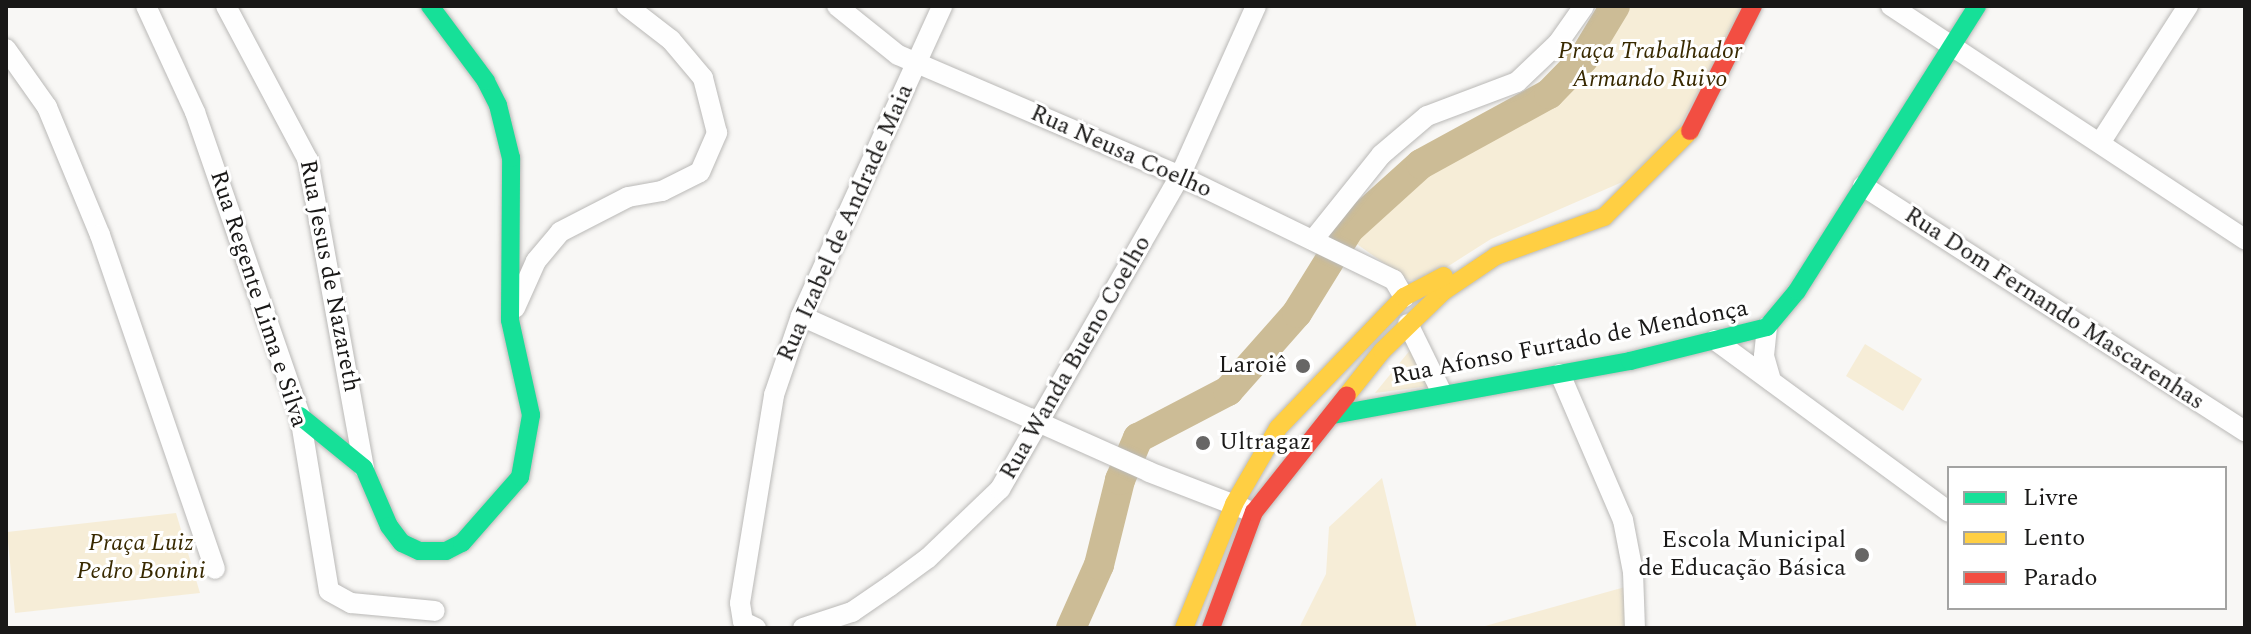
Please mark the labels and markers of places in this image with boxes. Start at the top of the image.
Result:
place label: Laroiê [1218,352,1287,380]
marker: Laroiê [1294,357,1312,375]
place label: Ultragaz [1219,429,1311,457]
marker: Ultragaz [1194,434,1212,452]
place label: Escola Municipal de Educação Básica [1638,527,1846,583]
marker: Escola Municipal de Educação Básica [1853,546,1871,564]

